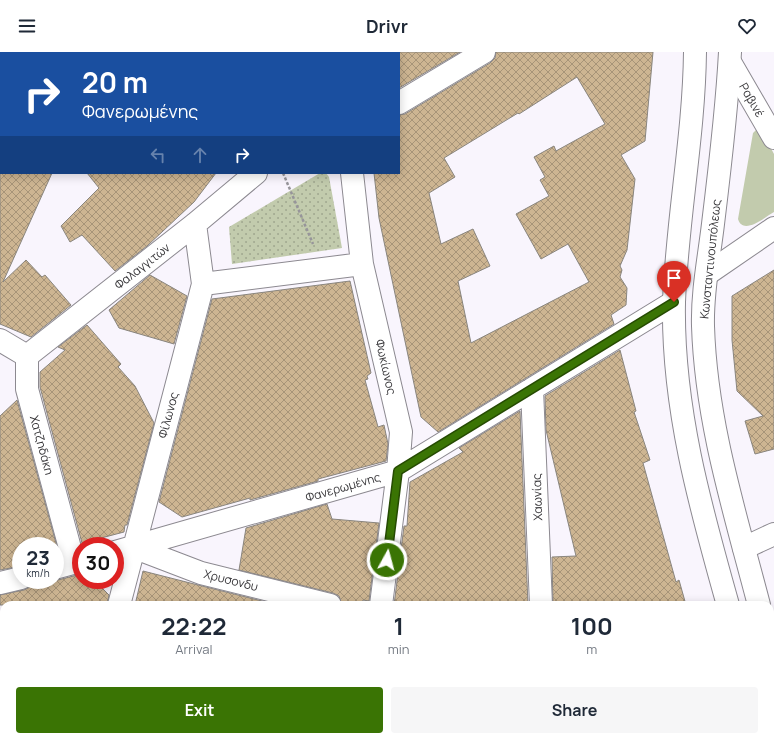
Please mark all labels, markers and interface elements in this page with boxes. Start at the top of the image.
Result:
text: Drivr [366,14,408,38]
icon: menu [16,15,38,37]
icon: heart [736,15,758,37]
text: 20 m [82,63,148,101]
icon: right [16,68,68,120]
street label: Ραβινέ [735,80,769,120]
text: Φανερωμένης [82,99,198,123]
icon: left [147,144,169,166]
icon: ahead [189,144,211,166]
icon: right [231,144,253,166]
street label: Κωνσταντινουπόλεως [695,198,725,320]
street label: Φαλαγγιτών [111,239,173,293]
pin [657,261,691,302]
icon: arrive [663,267,685,289]
street label: Φωκίωνος [371,338,401,397]
street label: Φίλωνος [154,390,182,440]
street label: Χατζηδάκη [26,413,58,477]
street label: Φανερωμένης [303,468,383,506]
street label: Χαωνίας [528,473,546,521]
speed limit sign: 30 [72,537,124,589]
position arrow [366,539,408,581]
text: 23 [26,544,50,571]
street label: Χρυσονδυ [202,565,260,595]
text: km/h [26,566,50,580]
text: 22:22 [161,609,227,642]
text: 1 [393,609,404,642]
text: 100 [571,609,613,642]
text: Arrival [175,640,212,658]
text: min [388,640,410,658]
text: m [586,640,597,658]
button: Exit [16,687,383,733]
button: Share [391,687,758,733]

